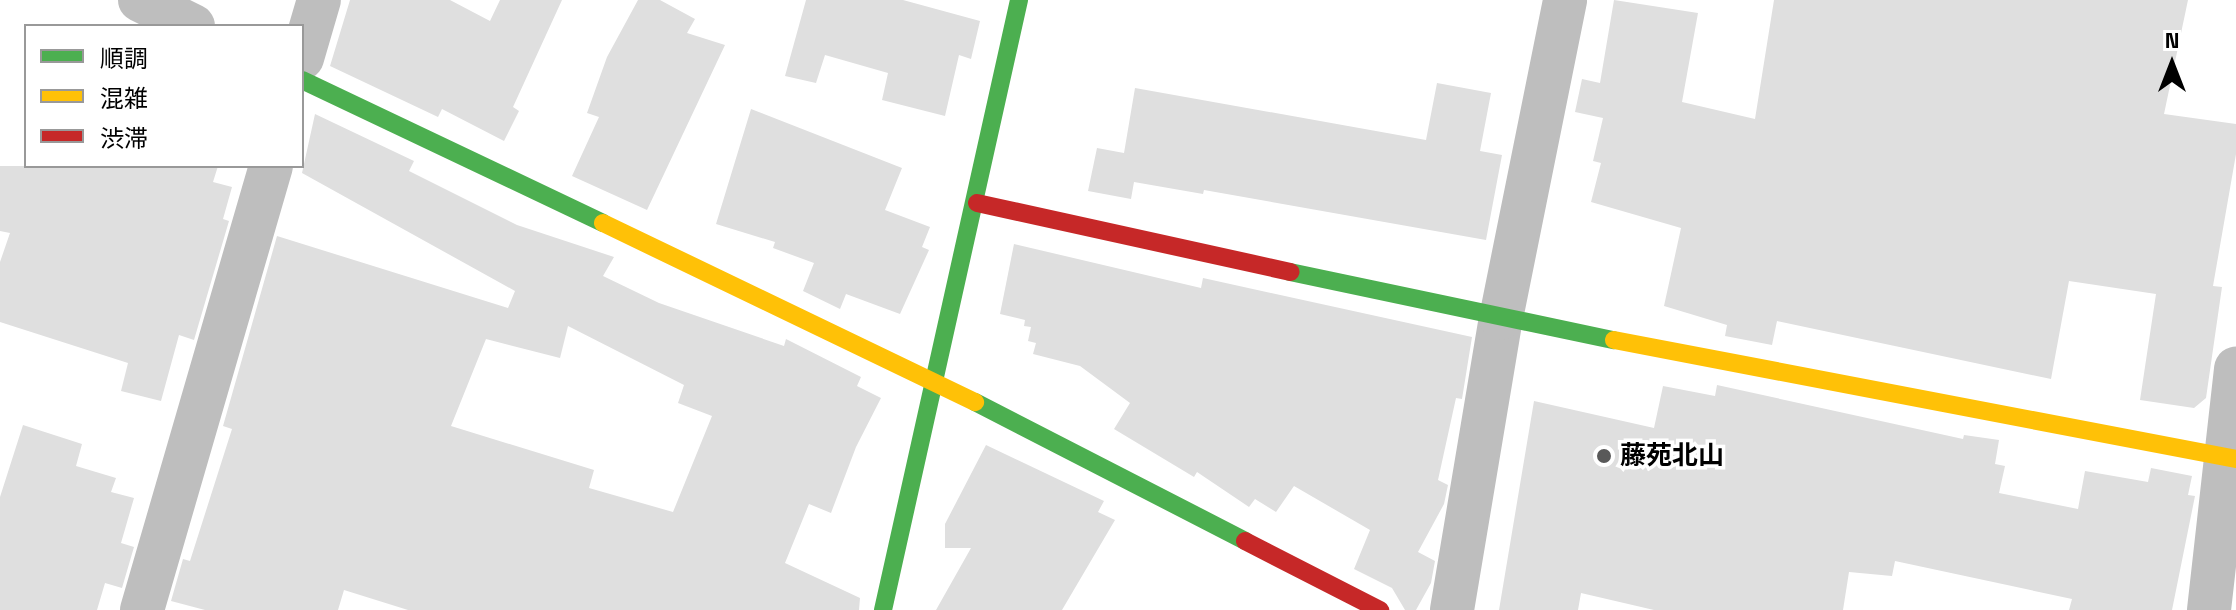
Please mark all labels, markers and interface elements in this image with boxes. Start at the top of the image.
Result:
legend [24,24,304,168]
north arrow [2132,24,2212,104]
text: N [2165,26,2179,54]
text: 順調 [100,43,148,74]
text: 混雑 [100,83,148,114]
text: 渋滞 [100,123,148,154]
place label: 藤苑北山 [1620,440,1724,472]
marker: 藤苑北山 [1595,447,1613,465]

